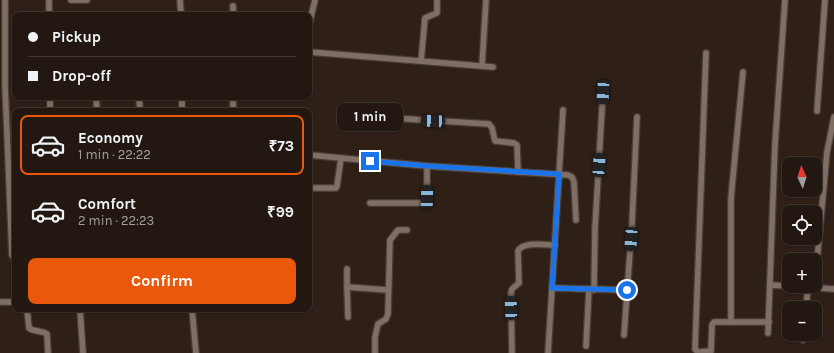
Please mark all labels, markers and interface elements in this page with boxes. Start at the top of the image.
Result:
text: Pickup [52,28,101,46]
text: Drop-off [52,67,111,85]
car [596,80,610,104]
callout: 1 min [337,103,403,131]
text: 1 min [354,109,386,124]
car [421,115,445,127]
icon: car [30,127,66,163]
text: Economy [78,129,143,147]
text: ₹73 [269,137,294,155]
text: 1 min · 22:22 [78,147,151,162]
route end [361,152,379,170]
car [592,153,606,177]
north arrow [782,157,822,197]
map controls [782,157,822,341]
car [421,185,433,209]
icon: car [30,193,66,229]
text: Comfort [78,195,136,213]
text: ₹99 [267,203,294,221]
button: locate [782,205,822,245]
text: 2 min · 22:23 [78,213,154,228]
car [624,227,638,251]
button: + [782,253,822,293]
button: Confirm [28,258,296,304]
route start [618,281,636,299]
car [505,296,517,320]
button: − [782,301,822,341]

